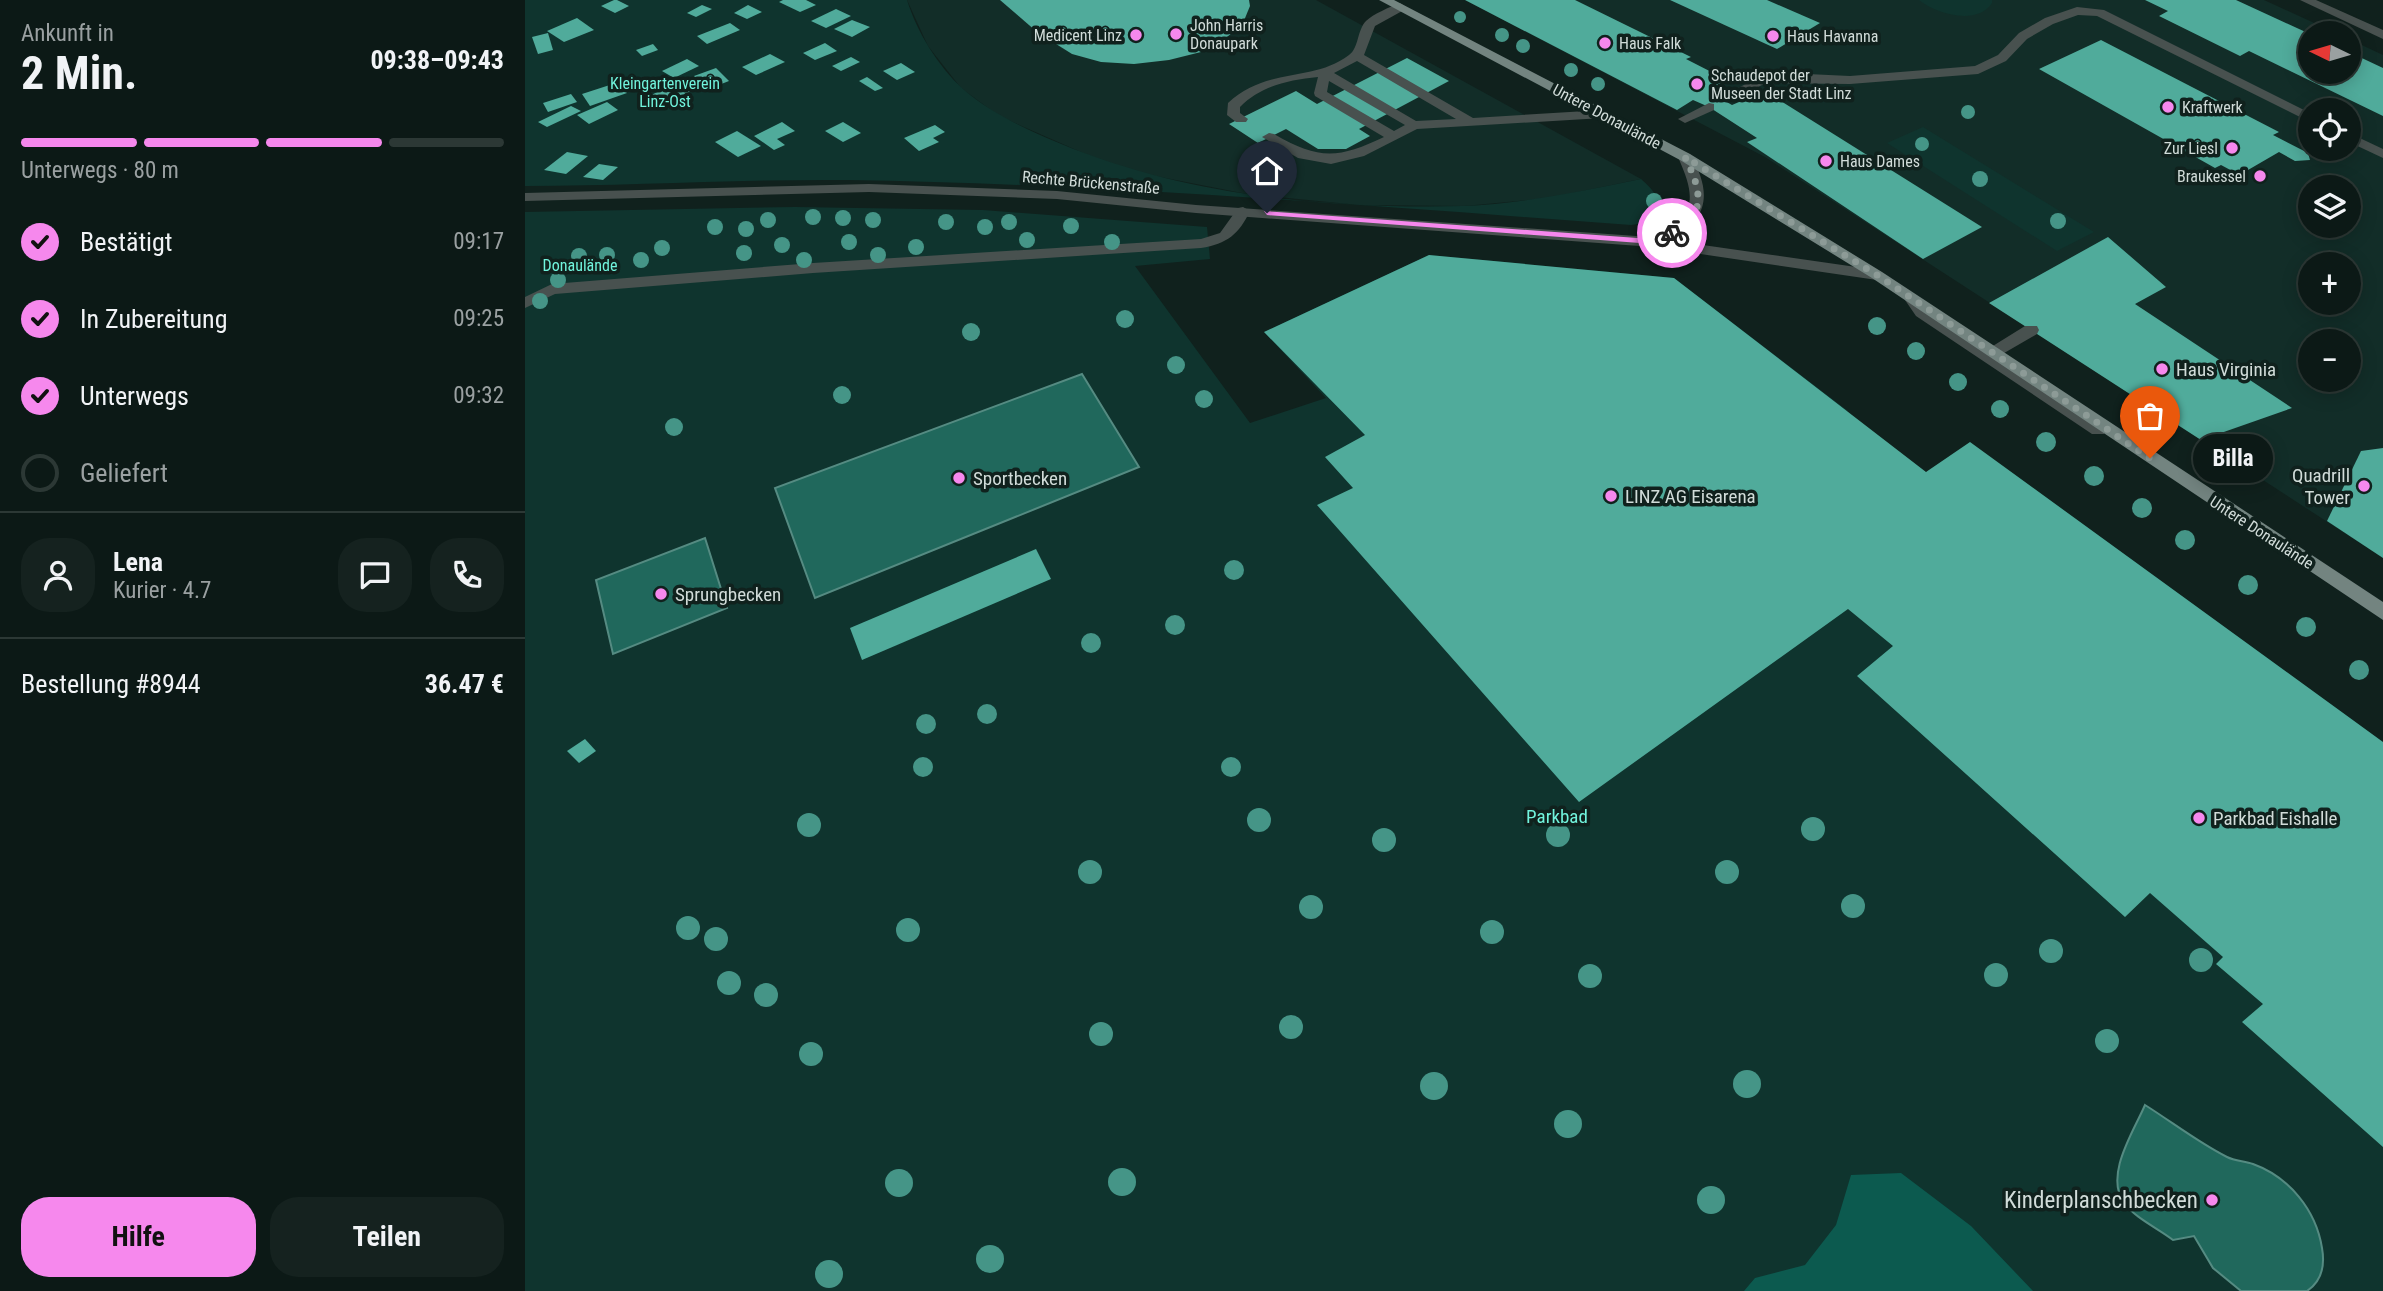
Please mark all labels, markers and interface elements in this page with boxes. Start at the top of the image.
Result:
place label: John Harris Donaupark [1190,16,1263,53]
text: Ankunft in [21,20,114,47]
north arrow [2298,21,2361,84]
map controls [2298,21,2361,392]
place label: Medicent Linz [1034,26,1122,45]
marker: John Harris Donaupark [1168,26,1184,42]
marker: Medicent Linz [1128,27,1144,43]
place label: Haus Havanna [1787,27,1878,46]
marker: Haus Havanna [1765,28,1781,44]
place label: Haus Falk [1619,34,1682,53]
marker: Haus Falk [1597,35,1613,51]
text: 09:38–09:43 [370,45,504,75]
text: 2 Min. [21,46,137,100]
place label: Schaudepot der Museen der Stadt Linz [1711,66,1852,103]
park label: Kleingartenverein Linz-Ost [610,74,720,111]
marker: Schaudepot der Museen der Stadt Linz [1689,76,1705,92]
street label: Untere Donaulände [1549,80,1664,153]
place label: Kraftwerk [2182,98,2244,117]
button: locate [2298,98,2361,161]
marker: Kraftwerk [2160,99,2176,115]
place label: Zur Liesl [2164,139,2218,158]
marker: Zur Liesl [2224,140,2240,156]
pin [1237,141,1297,213]
icon: home [1248,152,1286,190]
place label: Haus Dames [1840,152,1920,171]
marker: Haus Dames [1818,153,1834,169]
text: Unterwegs · 80 m [21,157,179,184]
street label: Rechte Brückenstraße [1021,167,1161,198]
place label: Braukessel [2177,167,2246,186]
marker: Braukessel [2252,168,2268,184]
button: layers [2298,175,2361,238]
courier [1637,198,1707,268]
icon: bike [1653,214,1691,252]
icon: check [21,223,59,261]
text: Bestätigt [80,227,173,257]
text: 09:17 [453,228,504,255]
button: + [2298,252,2361,315]
park label: Donaulände [543,256,617,275]
icon: check [21,300,59,338]
text: In Zubereitung [80,304,228,334]
text: 09:25 [453,305,504,332]
button: − [2298,329,2361,392]
place label: Haus Virginia [2176,358,2276,381]
marker: Haus Virginia [2154,361,2170,377]
icon: check [21,377,59,415]
text: Unterwegs [80,381,189,411]
text: 09:32 [453,382,504,409]
pin [2120,386,2180,458]
icon: bag [2131,397,2169,435]
callout: Billa [2192,434,2273,482]
text: Billa [2212,445,2254,472]
text: Geliefert [80,458,168,488]
place label: Quadrill Tower [2292,464,2350,509]
place label: Sportbecken [973,467,1067,490]
marker: Sportbecken [951,470,967,486]
marker: Quadrill Tower [2356,478,2372,494]
place label: LINZ AG Eisarena [1625,485,1756,508]
marker: LINZ AG Eisarena [1603,488,1619,504]
street label: Untere Donaulände [2206,492,2317,573]
button: person [21,538,95,612]
button: chat [338,538,412,612]
button: phone [430,538,504,612]
text: Lena [113,547,163,577]
text: Kurier · 4.7 [113,577,211,604]
place label: Sprungbecken [675,583,781,606]
marker: Sprungbecken [653,586,669,602]
text: Bestellung #8944 [21,669,201,699]
text: 36.47 € [425,669,504,699]
park label: Parkbad [1526,805,1588,828]
place label: Parkbad Eishalle [2213,807,2338,830]
marker: Parkbad Eishalle [2191,810,2207,826]
place label: Kinderplanschbecken [2004,1187,2198,1214]
marker: Kinderplanschbecken [2204,1192,2220,1208]
button: Hilfe [21,1197,256,1277]
button: Teilen [270,1197,504,1277]

